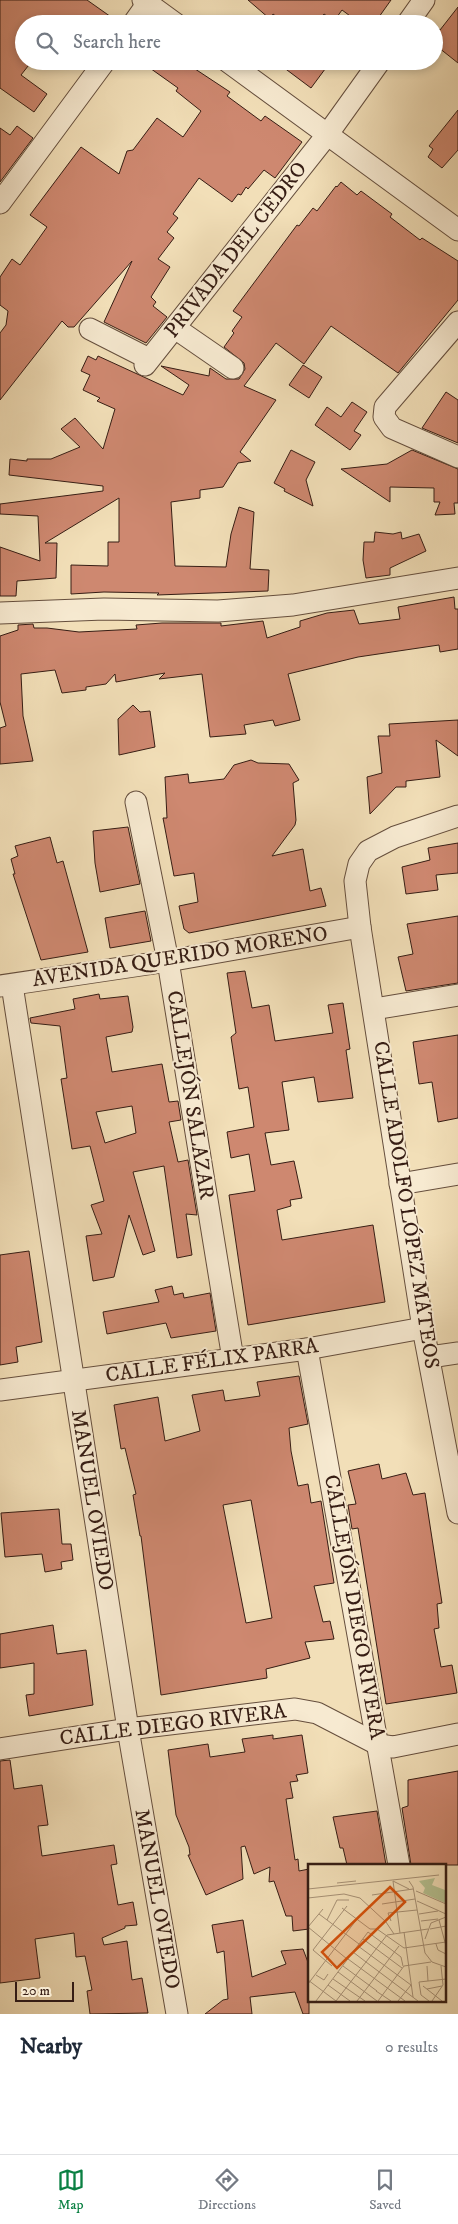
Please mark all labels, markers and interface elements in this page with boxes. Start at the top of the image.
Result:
search box [15,15,443,70]
icon: search [33,29,61,57]
text: Search here [73,31,161,54]
street label: PRIVADA DEL CEDRO [159,157,313,343]
street label: AVENIDA QUERIDO MORENO [30,921,330,993]
street label: CALLEJÓN SALAZAR [161,988,221,1201]
street label: CALLE ADOLFO LÓPEZ MATEOS [367,1039,447,1371]
street label: CALLE FÉLIX PARRA [104,1332,321,1389]
street label: MANUEL OVIEDO [65,1408,119,1592]
street label: CALLEJÓN DIEGO RIVERA [318,1472,392,1742]
street label: CALLE DIEGO RIVERA [58,1698,288,1752]
street label: MANUEL OVIEDO [128,1807,186,1991]
inset map [308,1864,446,2002]
scale bar [15,1979,74,2002]
text: 20 m [22,1982,50,2000]
text: Nearby [20,2034,82,2060]
text: 0 results [385,2037,438,2057]
tab: Map [57,2166,85,2214]
tab: Directions [198,2166,256,2214]
tab: Saved [369,2166,401,2214]

